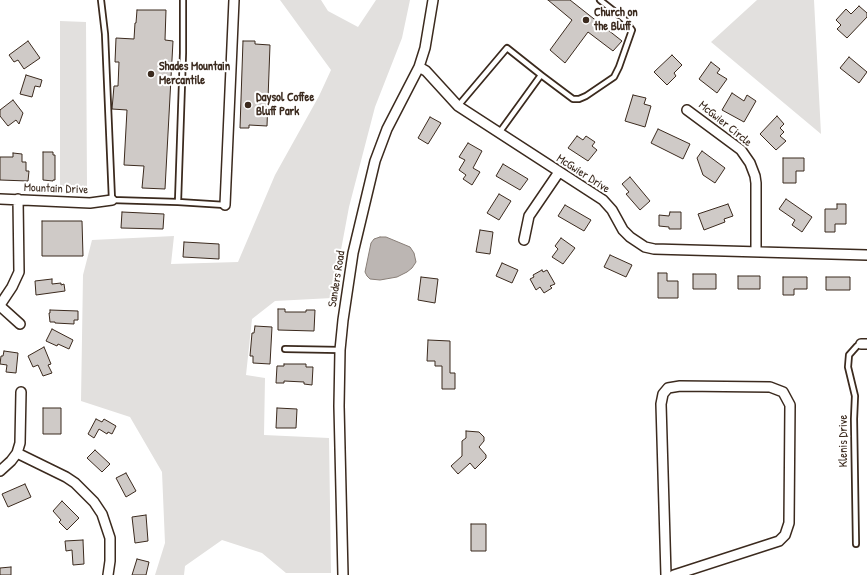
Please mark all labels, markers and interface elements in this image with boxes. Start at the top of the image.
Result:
place label: Church on the Bluff [594,6,638,34]
marker: Church on the Bluff [581,15,591,25]
place label: Shades Mountain Mercantile [159,60,230,88]
marker: Shades Mountain Mercantile [146,69,156,79]
place label: Daysol Coffee Bluff Park [256,91,314,119]
street label: McGwier Circle [695,98,755,150]
marker: Daysol Coffee Bluff Park [243,100,253,110]
street label: McGwier Drive [554,151,612,197]
street label: Mountain Drive [24,181,88,197]
street label: Sanders Road [325,250,349,308]
street label: Klenis Drive [837,415,851,467]

